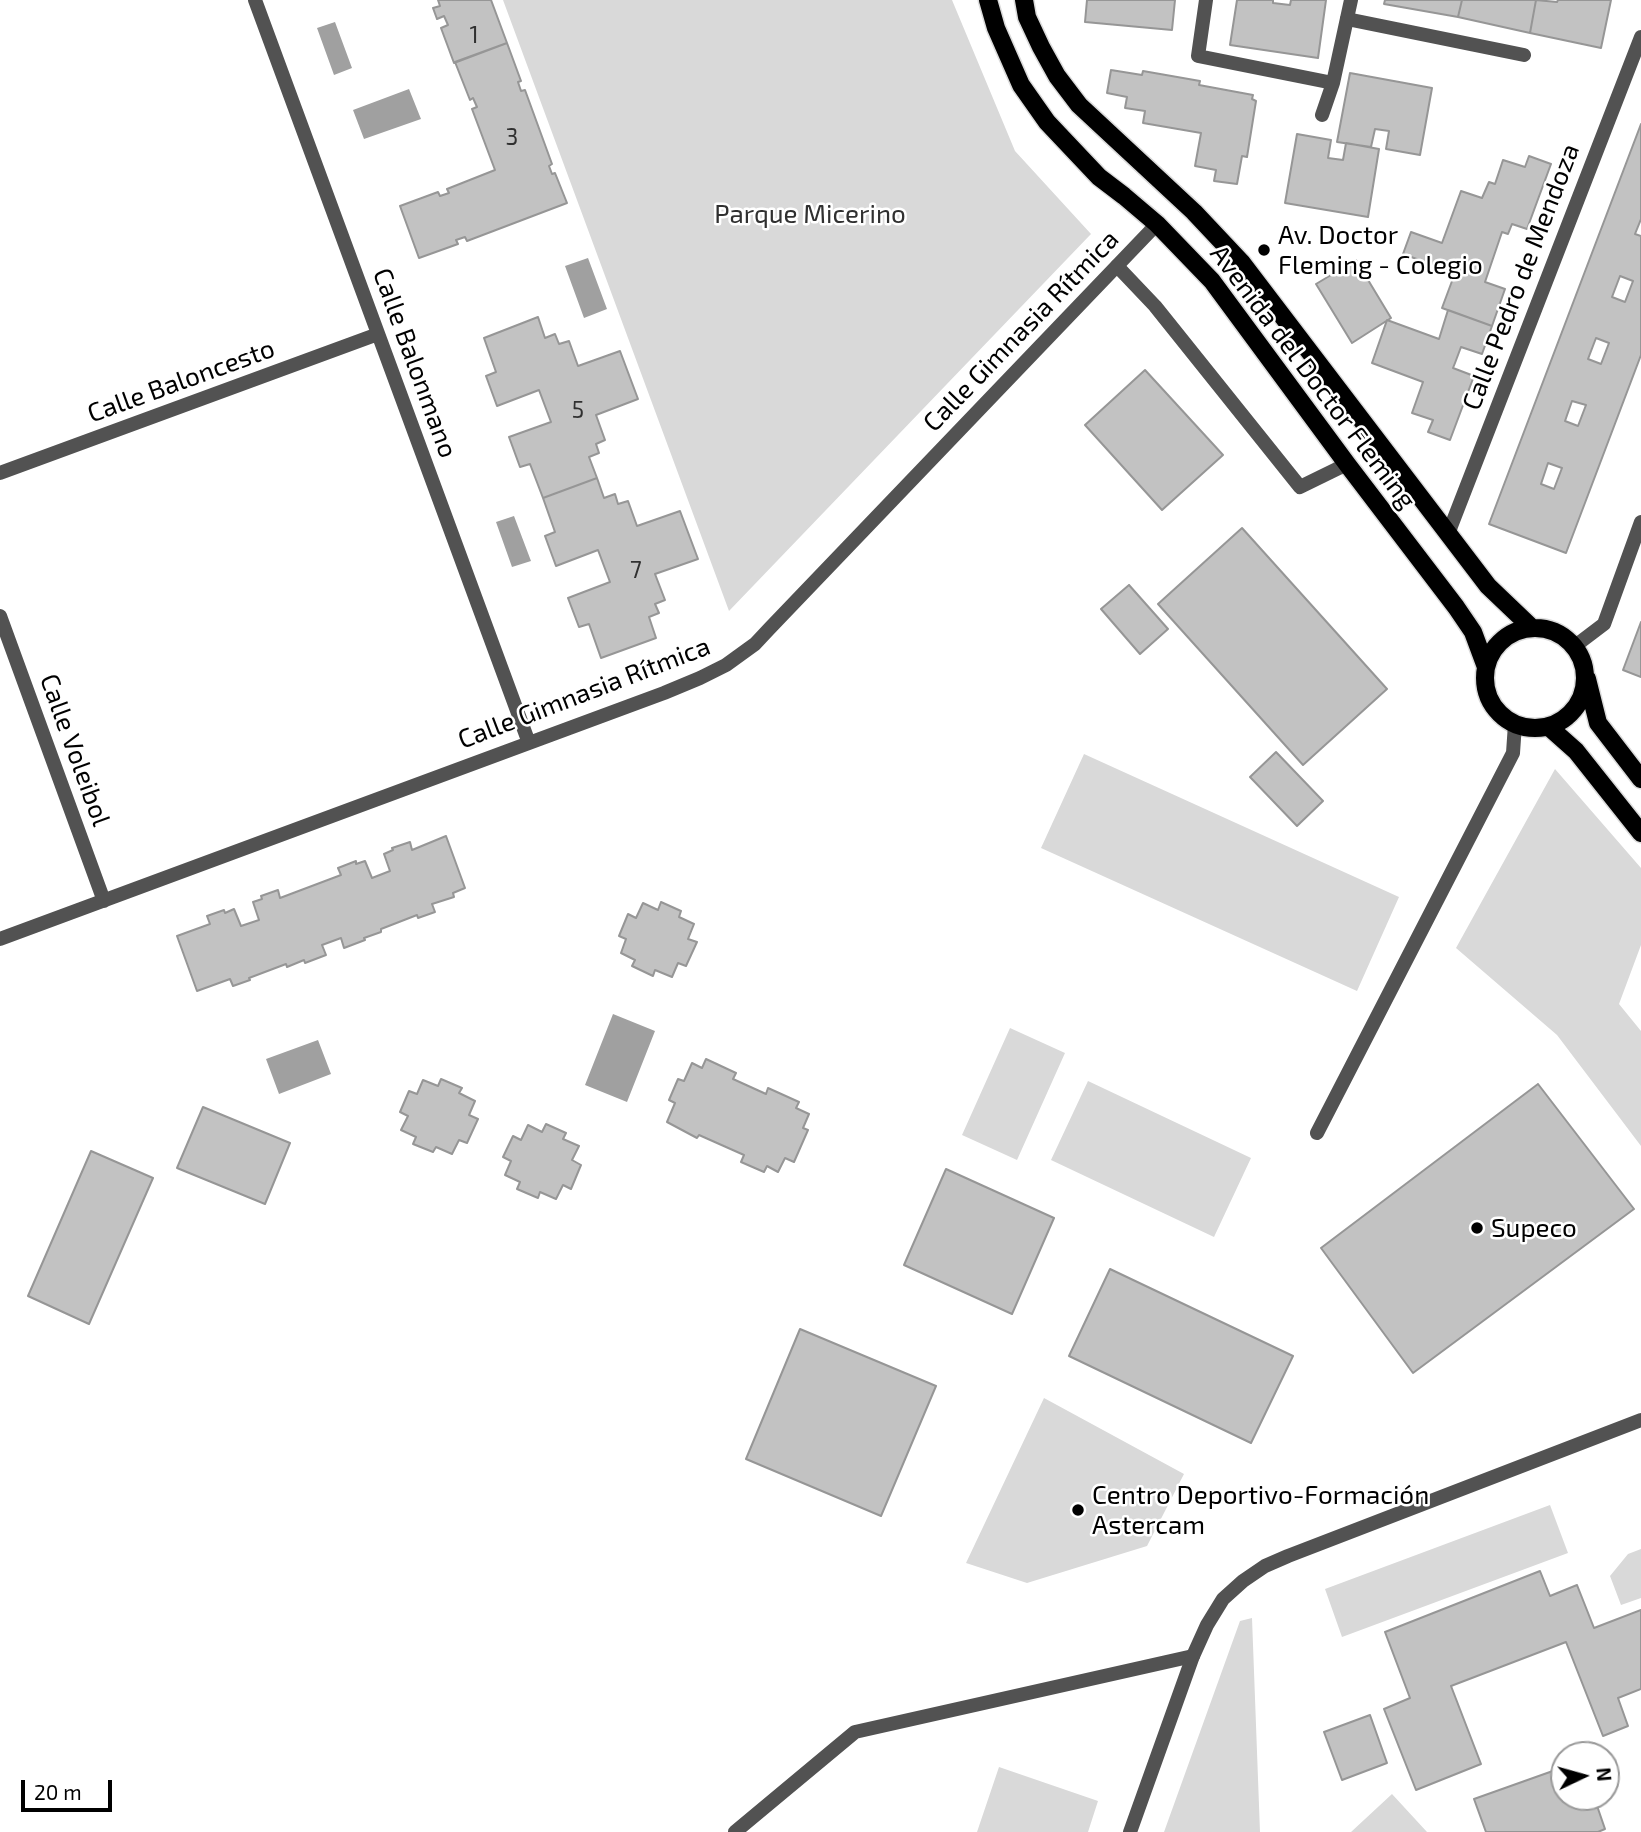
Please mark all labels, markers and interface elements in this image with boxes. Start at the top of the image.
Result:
house number: 1 [469,21,479,49]
house number: 3 [506,123,518,151]
street label: Calle Pedro de Mendoza [1456,139,1586,415]
park label: Parque Micerino [714,198,906,230]
place label: Av. Doctor Fleming - Colegio [1278,219,1483,280]
street label: Calle Gimnasia Rítmica [917,224,1125,438]
street label: Avenida del Doctor Fleming [1204,239,1422,515]
marker: Av. Doctor Fleming - Colegio [1256,242,1272,258]
street label: Calle Balonmano [366,264,464,462]
street label: Calle Baloncesto [83,333,279,429]
house number: 5 [572,396,584,424]
house number: 7 [630,556,642,584]
street label: Calle Gimnasia Rítmica [453,630,715,756]
street label: Calle Voleibol [33,670,117,830]
place label: Supeco [1491,1212,1577,1244]
marker: Supeco [1469,1220,1485,1236]
place label: Centro Deportivo-Formación Astercam [1092,1479,1429,1540]
marker: Centro Deportivo-Formación Astercam [1070,1502,1086,1518]
north arrow [1550,1741,1620,1811]
scale bar [24,1766,116,1810]
text: N [1592,1766,1616,1782]
text: 20 m [34,1779,82,1804]

